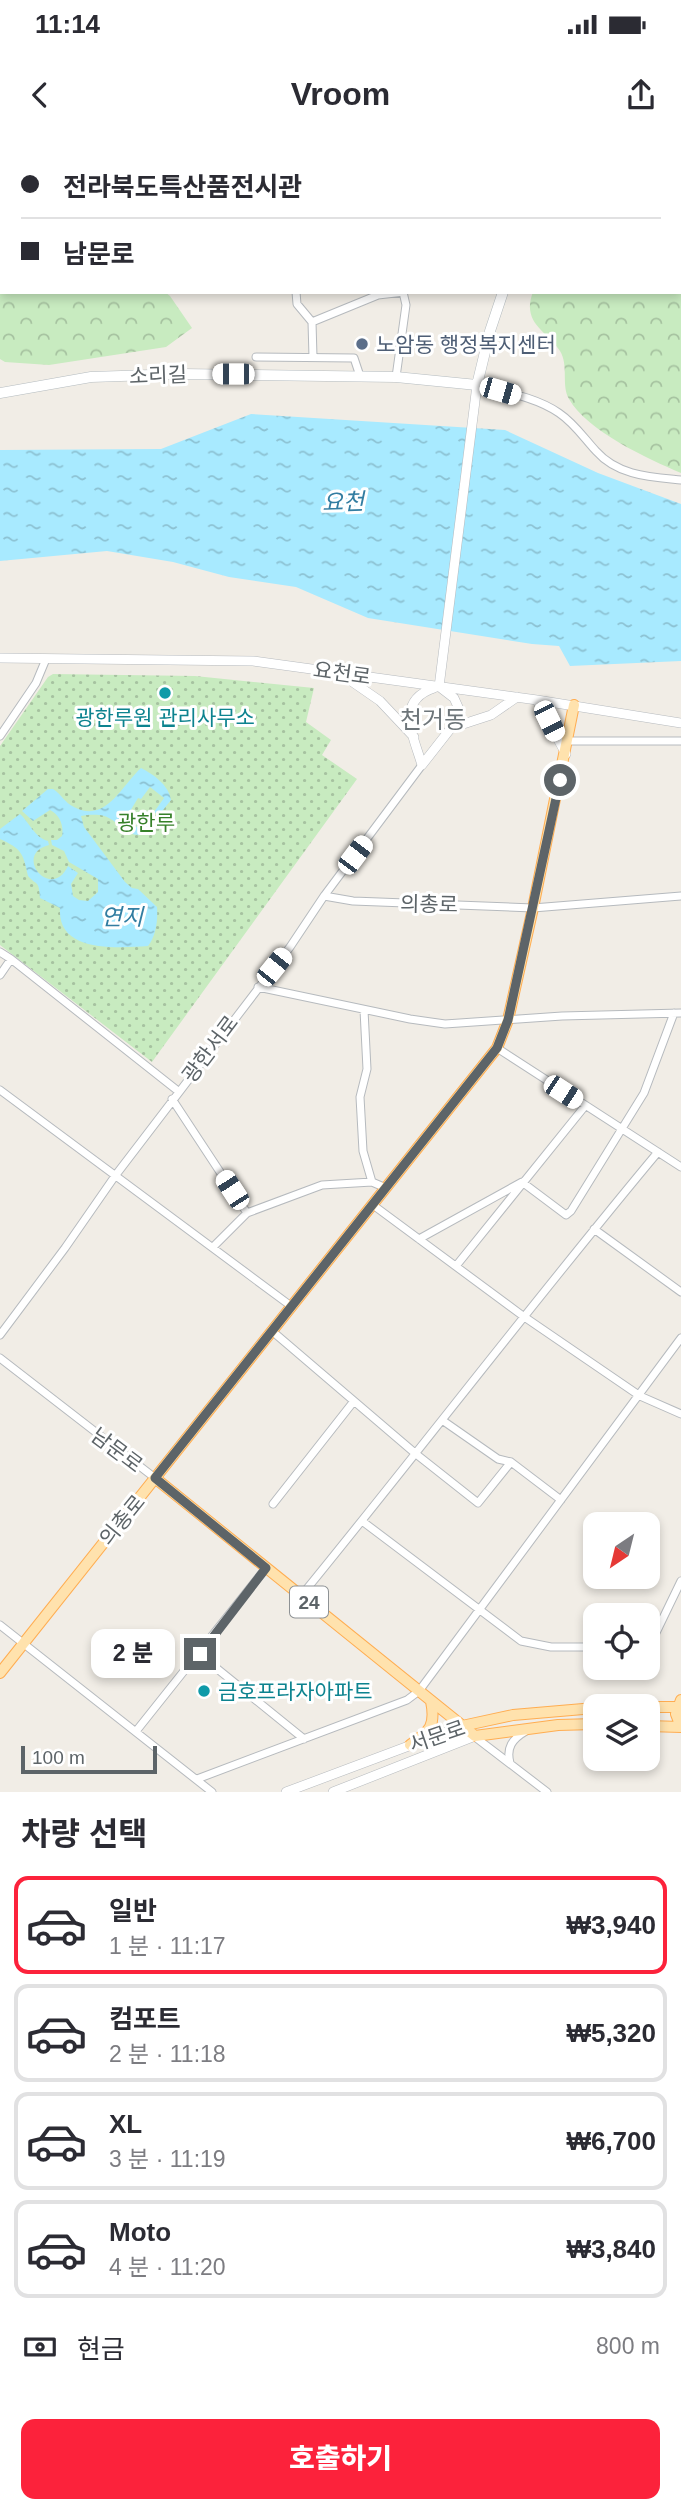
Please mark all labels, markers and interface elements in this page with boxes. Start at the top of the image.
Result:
text: 11:14 [35,9,100,39]
icon: back [21,76,59,114]
text: Vroom [291,76,390,112]
icon: share [622,76,660,114]
text: 전라북도특산품전시관 [63,172,302,202]
text: 남문로 [63,239,135,269]
place label: 노암동 행정복지센터 [376,333,556,356]
marker: 노암동 행정복지센터 [354,336,370,352]
street label: 소리길 [129,362,187,388]
car [213,364,255,385]
car [477,375,524,407]
water label: 요천 [321,488,367,516]
street label: 요천로 [312,658,372,688]
marker: 광한루원 관리사무소 [157,685,173,701]
car [531,698,568,744]
place label: 광한루원 관리사무소 [75,706,255,729]
district label: 천거동 [400,706,466,733]
route start [544,764,576,796]
park label: 광한루 [117,811,175,834]
car [334,832,377,878]
street label: 의총로 [400,892,458,916]
water label: 연지 [101,904,145,930]
car [253,944,296,990]
street label: 광한서로 [178,1011,242,1087]
car [540,1072,587,1112]
car [212,1167,253,1213]
street label: 남문로 [87,1423,147,1477]
street label: 의총로 [95,1490,149,1550]
north arrow [583,1512,660,1589]
map controls [583,1512,660,1771]
road number: 24 [290,1586,328,1618]
button: locate [583,1603,660,1680]
callout: 2 분 [92,1630,176,1678]
route end [184,1638,216,1670]
text: 2 분 [113,1640,153,1666]
place label: 금호프라자아파트 [218,1680,373,1703]
marker: 금호프라자아파트 [196,1683,212,1699]
button: layers [583,1694,660,1771]
street label: 서문로 [406,1716,468,1756]
scale bar [21,1743,158,1775]
text: 100 m [32,1747,85,1768]
text: 차량 선택 [21,1816,148,1852]
icon: car [25,1894,88,1957]
text: 일반 [109,1896,157,1926]
text: ₩3,940 [566,1910,656,1940]
text: 1 분 · 11:17 [109,1933,226,1959]
icon: car [25,2002,88,2065]
text: 컴포트 [109,2004,181,2034]
text: ₩5,320 [566,2018,656,2048]
text: 2 분 · 11:18 [109,2041,226,2067]
text: XL [109,2109,142,2139]
icon: car [25,2110,88,2173]
text: ₩6,700 [566,2126,656,2156]
text: 3 분 · 11:19 [109,2146,226,2172]
text: Moto [109,2217,171,2247]
icon: car [25,2218,88,2281]
text: ₩3,840 [566,2234,656,2264]
text: 4 분 · 11:20 [109,2254,226,2280]
icon: cash [21,2328,59,2366]
text: 800 m [596,2333,660,2359]
text: 현금 [77,2334,125,2364]
button: 호출하기 [21,2419,660,2499]

